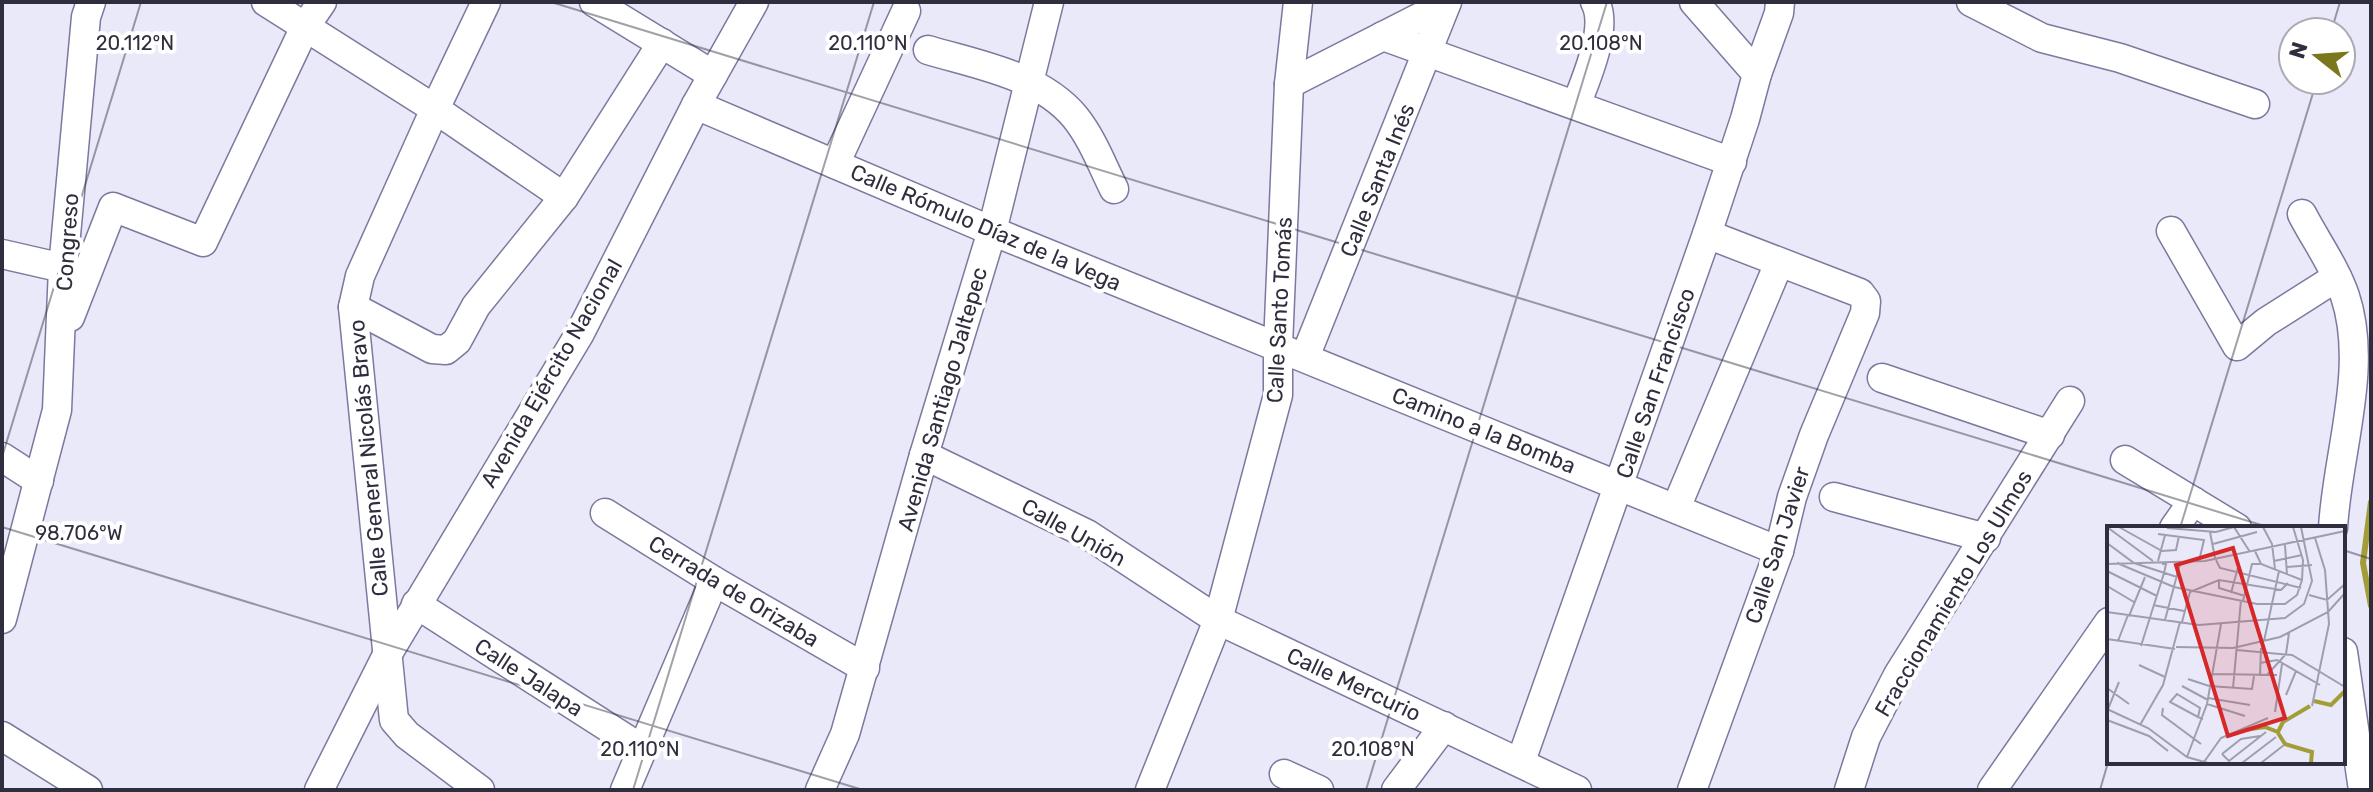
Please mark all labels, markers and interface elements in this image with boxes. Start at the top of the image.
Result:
north arrow [2277,16,2357,96]
text: 20.112°N [96,31,174,55]
text: 20.110°N [828,31,908,55]
text: 20.108°N [1559,31,1643,55]
text: N [2283,39,2314,62]
street label: Calle Santa Inés [1334,99,1421,261]
street label: Calle Rómulo Díaz de la Vega [846,158,1125,297]
street label: Congreso [51,192,84,292]
street label: Calle Santo Tomás [1261,216,1298,404]
street label: Avenida Ejército Nacional [475,254,628,492]
street label: Avenida Santiago Jaltepec [892,264,993,534]
street label: Calle San Francisco [1610,284,1701,482]
street label: Calle General Nicolás Bravo [343,318,394,598]
street label: Camino a la Bomba [1388,381,1580,480]
street label: Calle San Javier [1739,463,1816,627]
street label: Fraccionamiento Los Ulmos [1869,465,2038,722]
street label: Calle Unión [1017,493,1131,572]
text: 98.706°W [35,521,123,545]
inset map [2107,526,2345,764]
street label: Cerrada de Orizaba [644,530,824,653]
street label: Calle Jalapa [469,632,588,722]
street label: Calle Mercurio [1282,642,1425,727]
text: 20.110°N [600,737,680,761]
text: 20.108°N [1331,737,1415,761]

